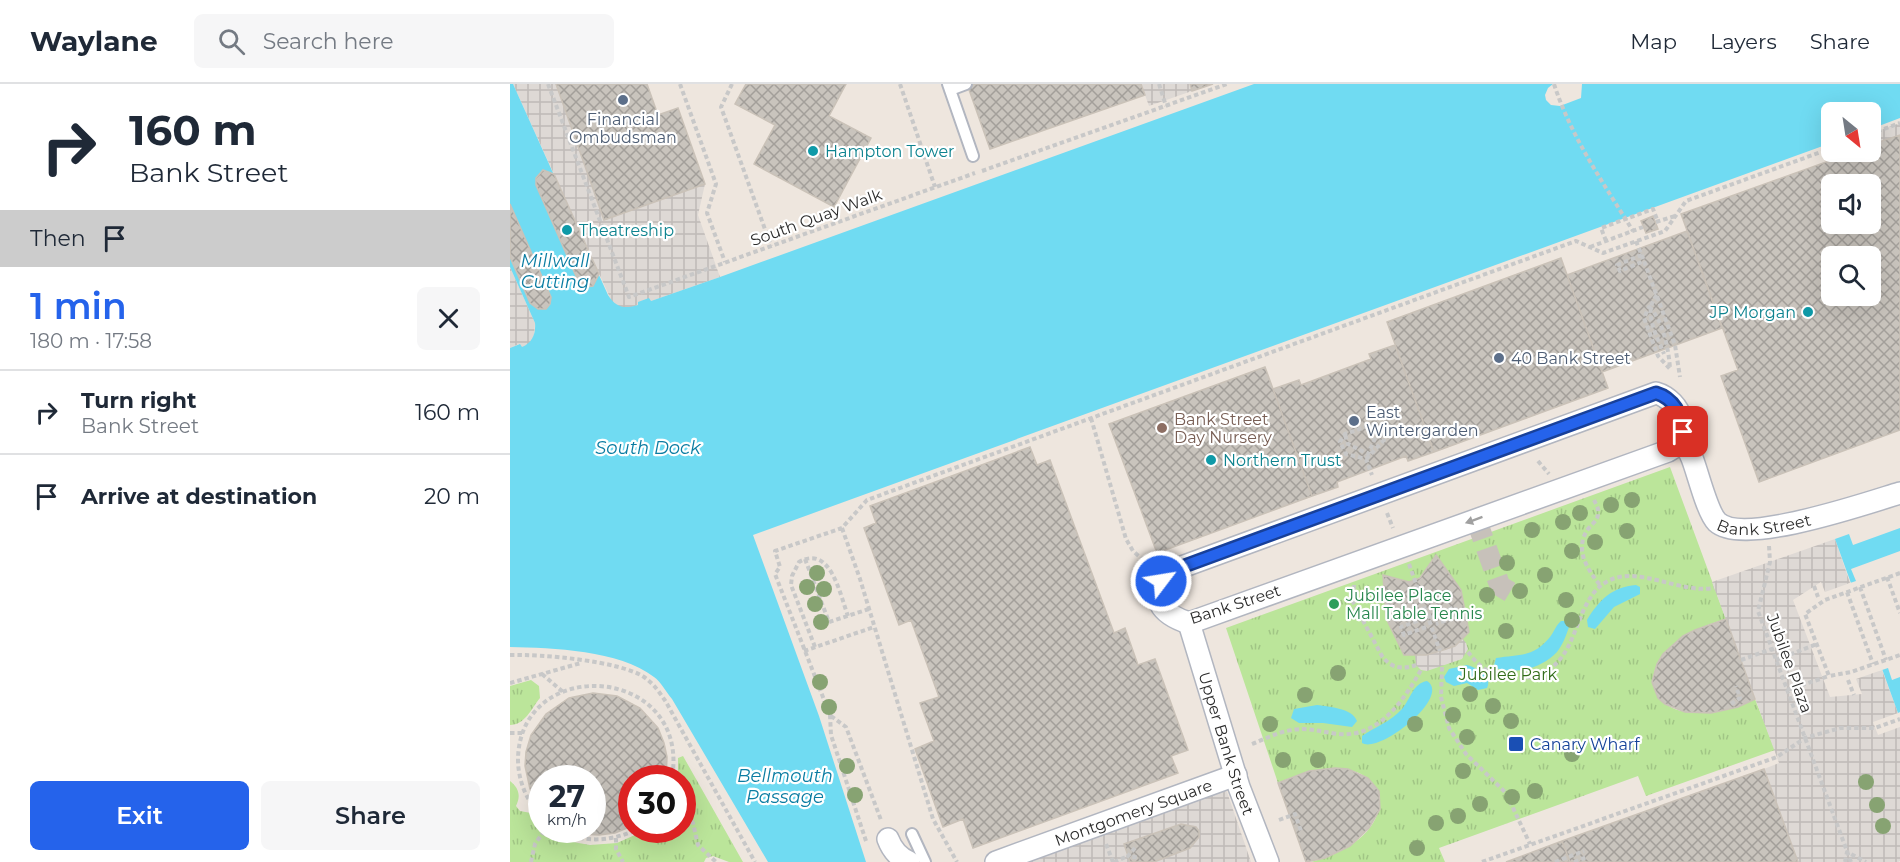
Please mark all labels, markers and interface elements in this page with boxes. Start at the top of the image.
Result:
search box [194,14,614,68]
text: Waylane [30,24,158,58]
icon: search [215,25,248,58]
text: Search here [263,28,393,55]
text: Map [1630,29,1677,54]
text: Layers [1710,29,1777,54]
text: Share [1810,29,1870,54]
marker: Financial Ombudsman [616,93,630,107]
north arrow [1821,102,1881,162]
map controls [1821,102,1881,306]
text: 160 m [129,104,257,156]
icon: right [30,108,108,186]
place label: Financial Ombudsman [569,110,677,147]
place label: Hampton Tower [825,142,955,161]
marker: Hampton Tower [806,144,820,158]
text: Bank Street [129,156,288,189]
button: sound [1821,174,1881,234]
street label: South Quay Walk [748,185,885,250]
place label: Theatreship [579,221,674,240]
icon: arrive [98,222,131,255]
marker: Theatreship [560,223,574,237]
text: Then [30,225,86,252]
button: search [1821,246,1881,306]
water label: Millwall Cutting [520,250,590,293]
text: 1 min [30,284,127,328]
button: close [417,287,480,350]
place label: JP Morgan [1709,303,1796,322]
marker: JP Morgan [1801,305,1815,319]
text: 180 m · 17:58 [30,329,152,353]
place label: 40 Bank Street [1511,349,1631,368]
marker: 40 Bank Street [1492,351,1506,365]
text: Turn right [81,387,196,414]
icon: right [30,396,63,429]
text: 160 m [415,399,480,426]
place label: East Wintergarden [1366,403,1479,440]
pin [1657,406,1708,457]
place label: Bank Street Day Nursery [1174,410,1272,447]
text: Bank Street [81,414,199,438]
marker: East Wintergarden [1347,414,1361,428]
icon: arrive [1666,415,1699,448]
marker: Bank Street Day Nursery [1155,421,1169,435]
water label: South Dock [595,437,702,459]
place label: Northern Trust [1223,451,1342,470]
marker: Northern Trust [1204,453,1218,467]
icon: arrive [30,480,63,513]
text: Arrive at destination [81,483,317,510]
text: 20 m [424,483,480,510]
street label: Bank Street [1714,510,1813,539]
one-way arrow [1464,515,1482,525]
position arrow [1129,549,1193,613]
street label: Bank Street [1187,581,1283,628]
place label: Jubilee Place Mall Table Tennis [1345,586,1483,623]
marker: Jubilee Place Mall Table Tennis [1327,597,1341,611]
street label: Jubilee Plaza [1762,610,1816,716]
park label: Jubilee Park [1458,665,1558,684]
street label: Upper Bank Street [1194,670,1258,818]
marker: Canary Wharf [1507,735,1525,753]
place label: Canary Wharf [1530,735,1640,754]
speed limit sign: 30 [618,765,696,843]
water label: Bellmouth Passage [737,765,833,808]
street label: Montgomery Square [1052,775,1215,850]
text: 27 [549,778,585,815]
button: Exit [30,781,249,850]
button: Share [261,781,480,850]
text: km/h [547,810,587,829]

